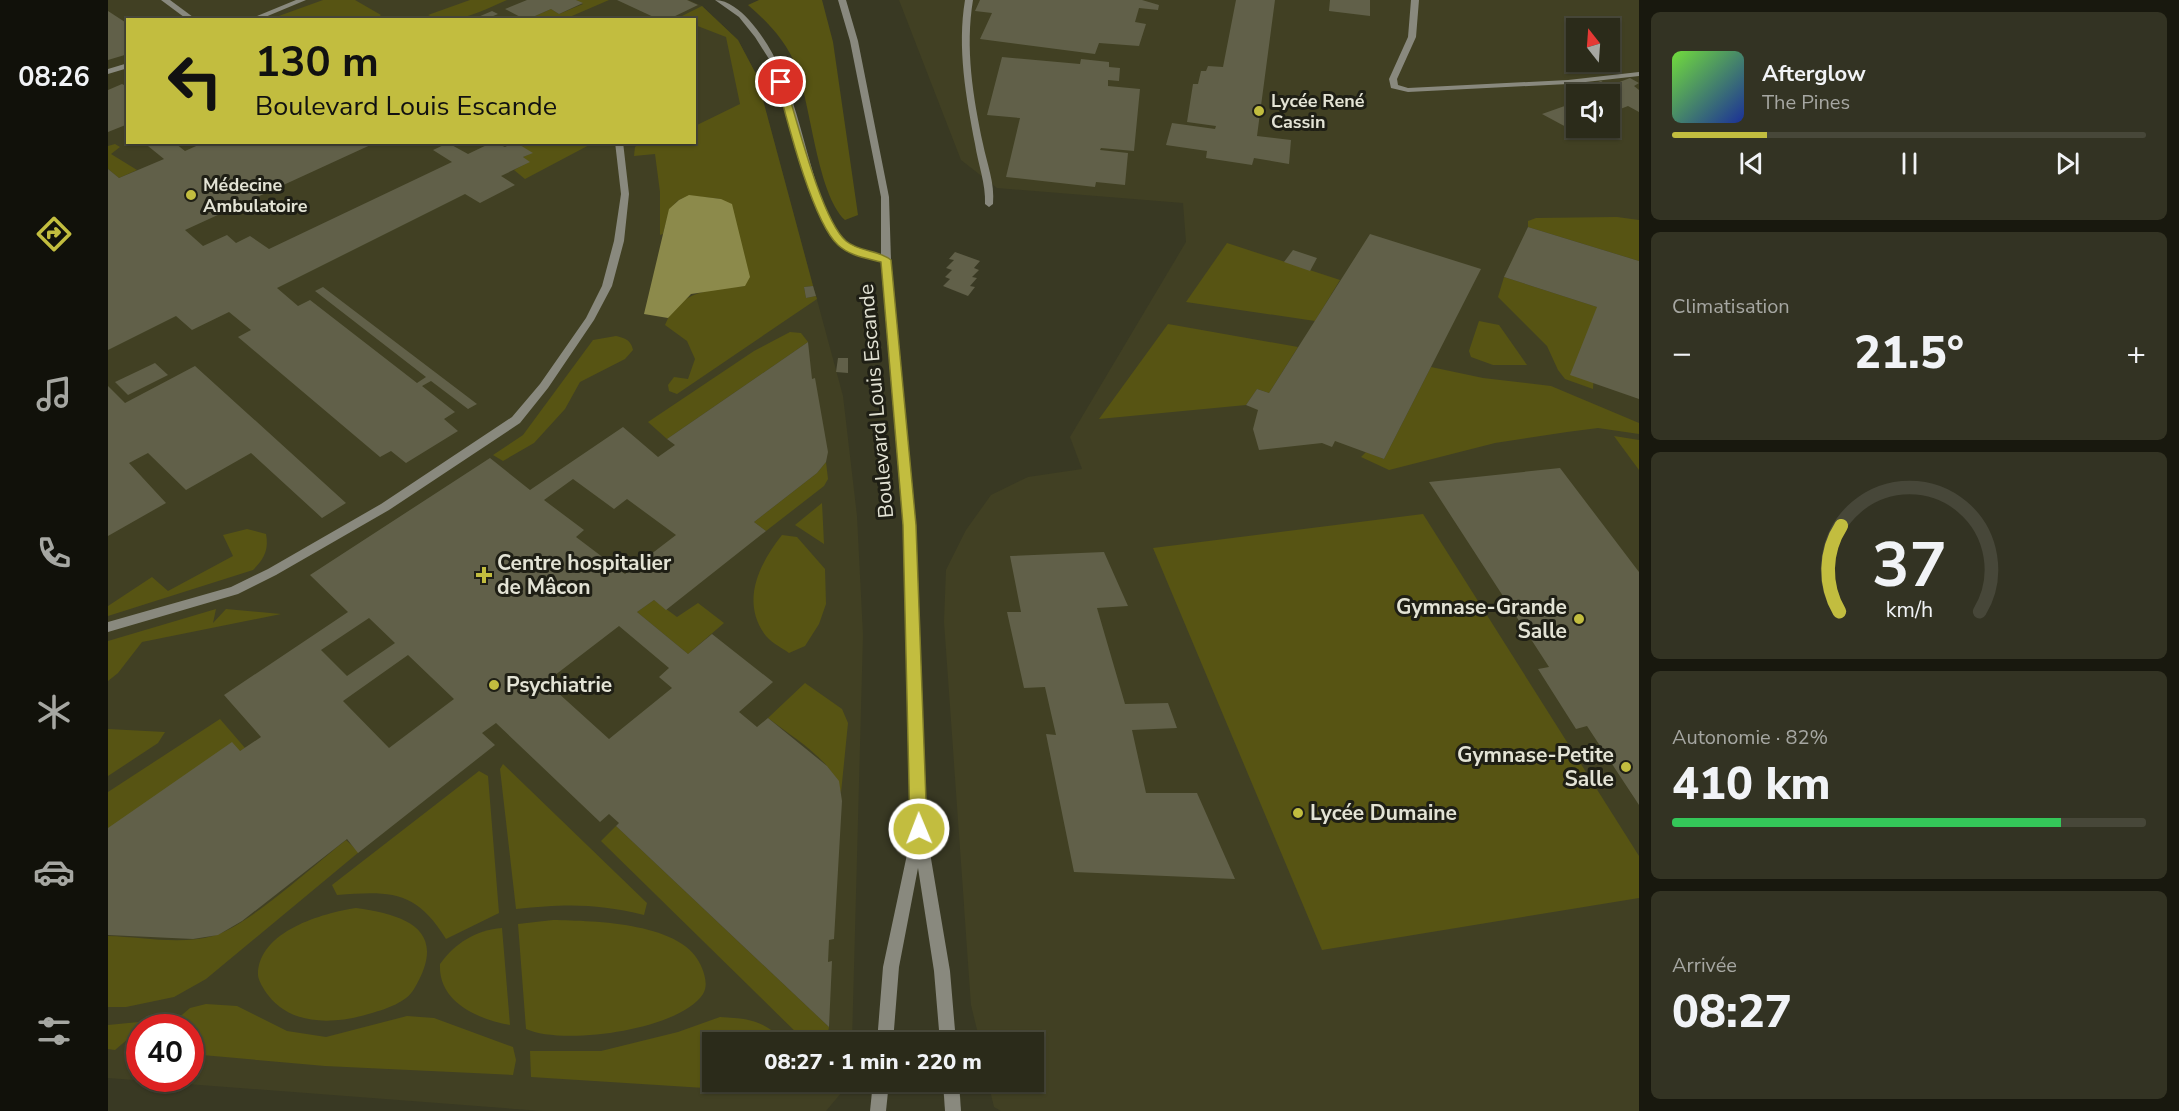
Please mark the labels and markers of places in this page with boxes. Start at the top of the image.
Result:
pin [755,56,806,107]
place label: Lycée René Cassin [1271,89,1365,134]
marker: Lycée René Cassin [1252,104,1266,118]
place label: Médecine Ambulatoire [203,173,308,218]
marker: Médecine Ambulatoire [184,188,198,202]
place label: Centre hospitalier de Mâcon [497,549,672,601]
marker: Centre hospitalier de Mâcon [475,566,493,584]
place label: Gymnase-Grande Salle [1396,593,1567,645]
marker: Gymnase-Grande Salle [1572,612,1586,626]
place label: Psychiatrie [506,671,612,699]
marker: Psychiatrie [487,678,501,692]
place label: Gymnase-Petite Salle [1457,741,1614,793]
marker: Gymnase-Petite Salle [1619,760,1633,774]
place label: Lycée Dumaine [1310,799,1457,827]
marker: Lycée Dumaine [1291,806,1305,820]

